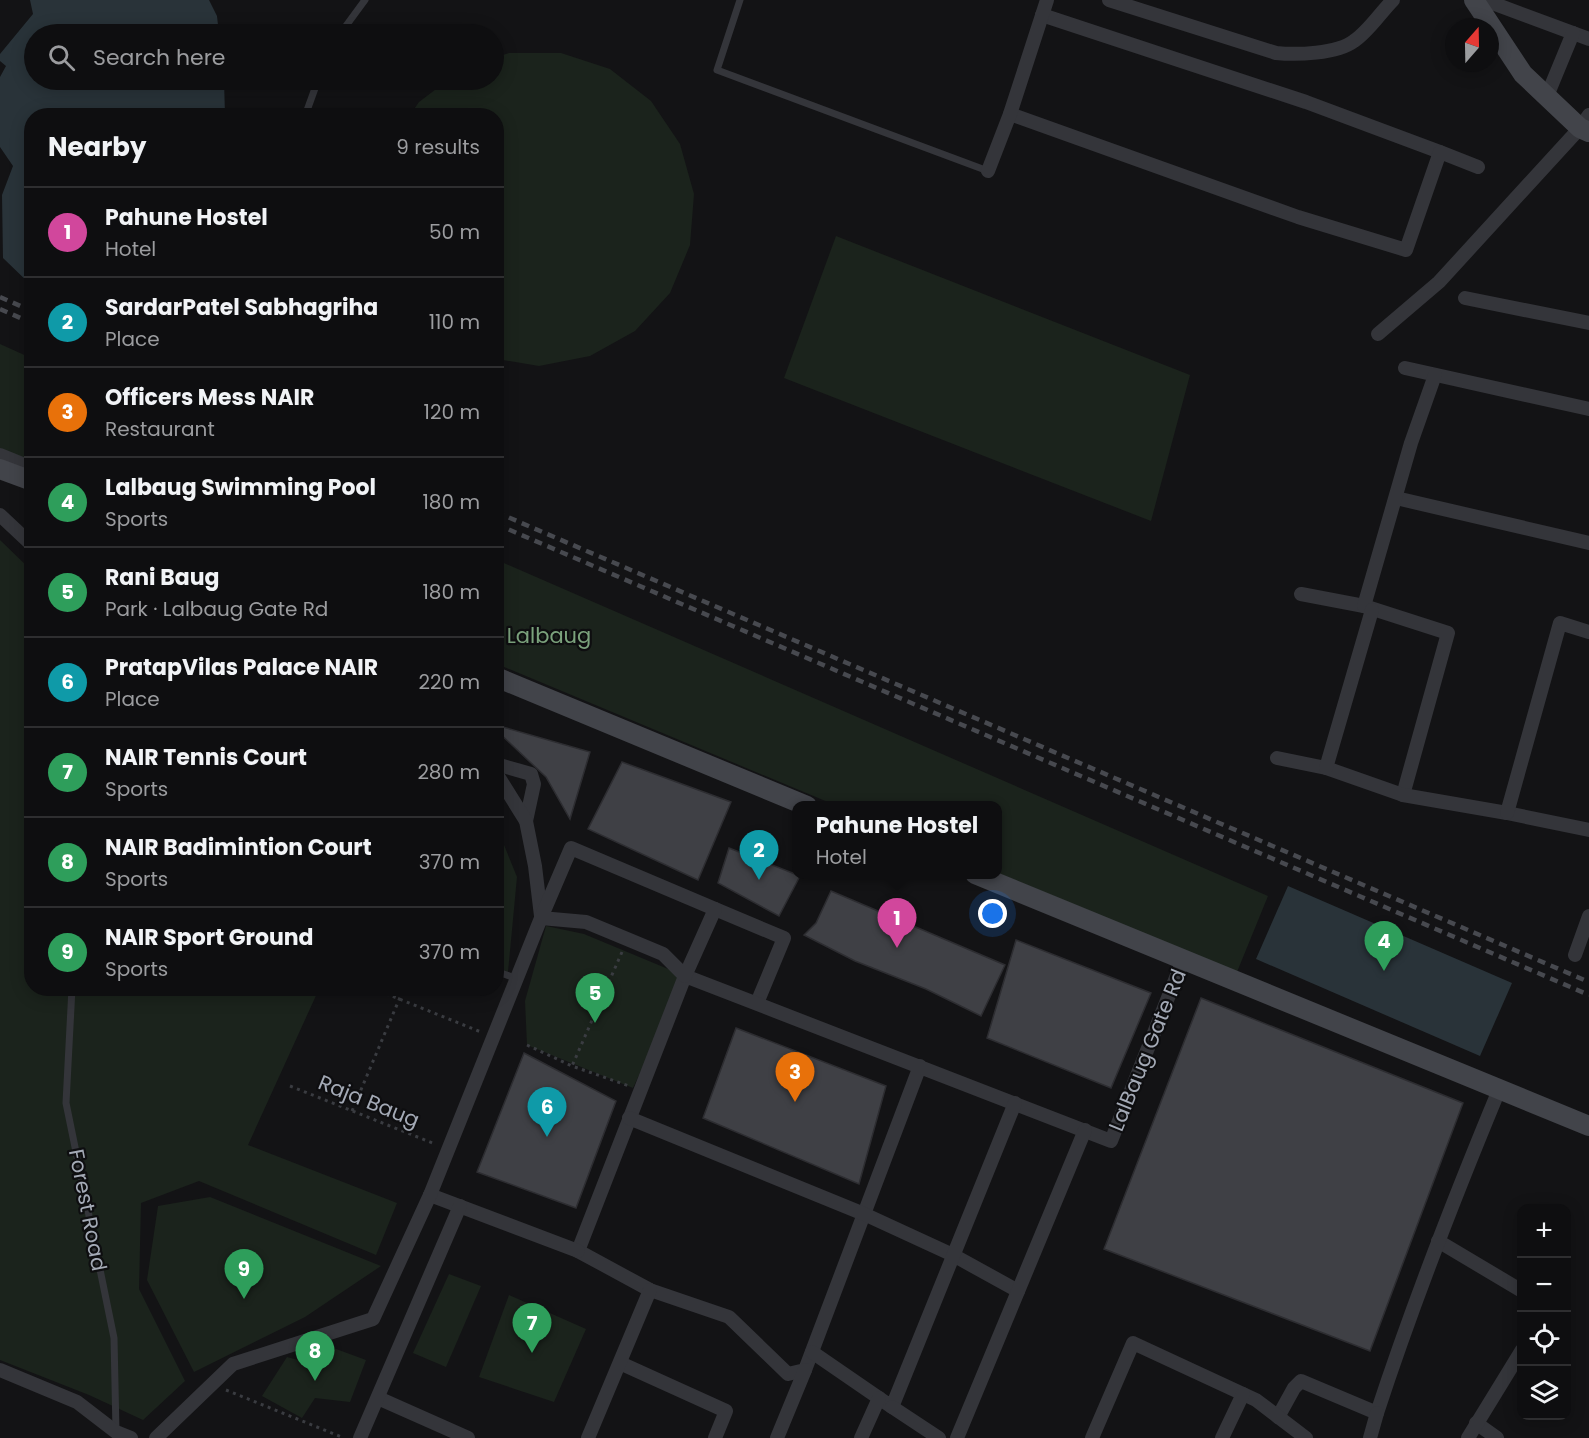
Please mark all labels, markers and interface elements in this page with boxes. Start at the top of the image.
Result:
north arrow [1445,18,1499,72]
search box [24,24,504,90]
icon: search [45,41,78,74]
text: Search here [93,42,226,73]
text: Nearby [48,129,146,165]
text: 9 results [396,133,480,161]
text: Pahune Hostel [105,202,268,233]
text: 1 [64,218,71,246]
text: 50 m [429,218,480,246]
text: Hotel [105,235,156,263]
text: SardarPatel Sabhagriha [105,292,378,323]
text: 2 [62,308,73,336]
text: 110 m [429,308,480,336]
text: Place [105,325,160,353]
text: Officers Mess NAIR [105,382,314,413]
text: 3 [61,398,74,426]
text: 120 m [424,398,480,426]
text: Restaurant [105,415,215,443]
text: Lalbaug Swimming Pool [105,472,376,503]
text: 4 [61,488,74,516]
text: 180 m [422,488,480,516]
text: Sports [105,505,168,533]
text: Rani Baug [105,562,219,593]
text: 5 [61,578,74,606]
text: 180 m [422,578,480,606]
text: Park · Lalbaug Gate Rd [105,595,328,623]
park label: Lalbaug [507,621,591,650]
text: PratapVilas Palace NAIR [105,652,378,683]
text: 6 [61,668,74,696]
text: 220 m [419,668,480,696]
text: Place [105,685,160,713]
text: NAIR Tennis Court [105,742,307,773]
text: 7 [62,758,73,786]
text: 280 m [417,758,480,786]
text: Sports [105,775,168,803]
popup [792,801,1002,879]
text: Pahune Hostel [816,810,978,841]
pin: 2 [740,830,778,880]
text: NAIR Badimintion Court [105,832,372,863]
text: Hotel [816,843,867,871]
text: 8 [61,848,74,876]
text: 370 m [419,848,480,876]
text: Sports [105,865,168,893]
pin: 1 [878,898,916,948]
your location [978,899,1007,928]
text: NAIR Sport Ground [105,922,314,953]
pin: 4 [1364,922,1404,971]
text: 9 [61,938,74,966]
text: 370 m [419,938,480,966]
text: Sports [105,955,168,983]
street label: LalBaug Gate Rd [1101,965,1193,1135]
pin: 5 [576,974,614,1023]
pin: 3 [776,1052,814,1102]
street label: Raja Baug [314,1068,424,1134]
pin: 6 [528,1088,566,1137]
street label: Forest Road [62,1147,114,1273]
map controls [1517,1204,1571,1420]
button: + [1517,1204,1571,1258]
pin: 9 [224,1250,264,1299]
button: − [1517,1258,1571,1312]
pin: 7 [512,1304,552,1353]
button: locate [1517,1312,1571,1366]
pin: 8 [296,1332,334,1381]
button: layers [1517,1366,1571,1420]

